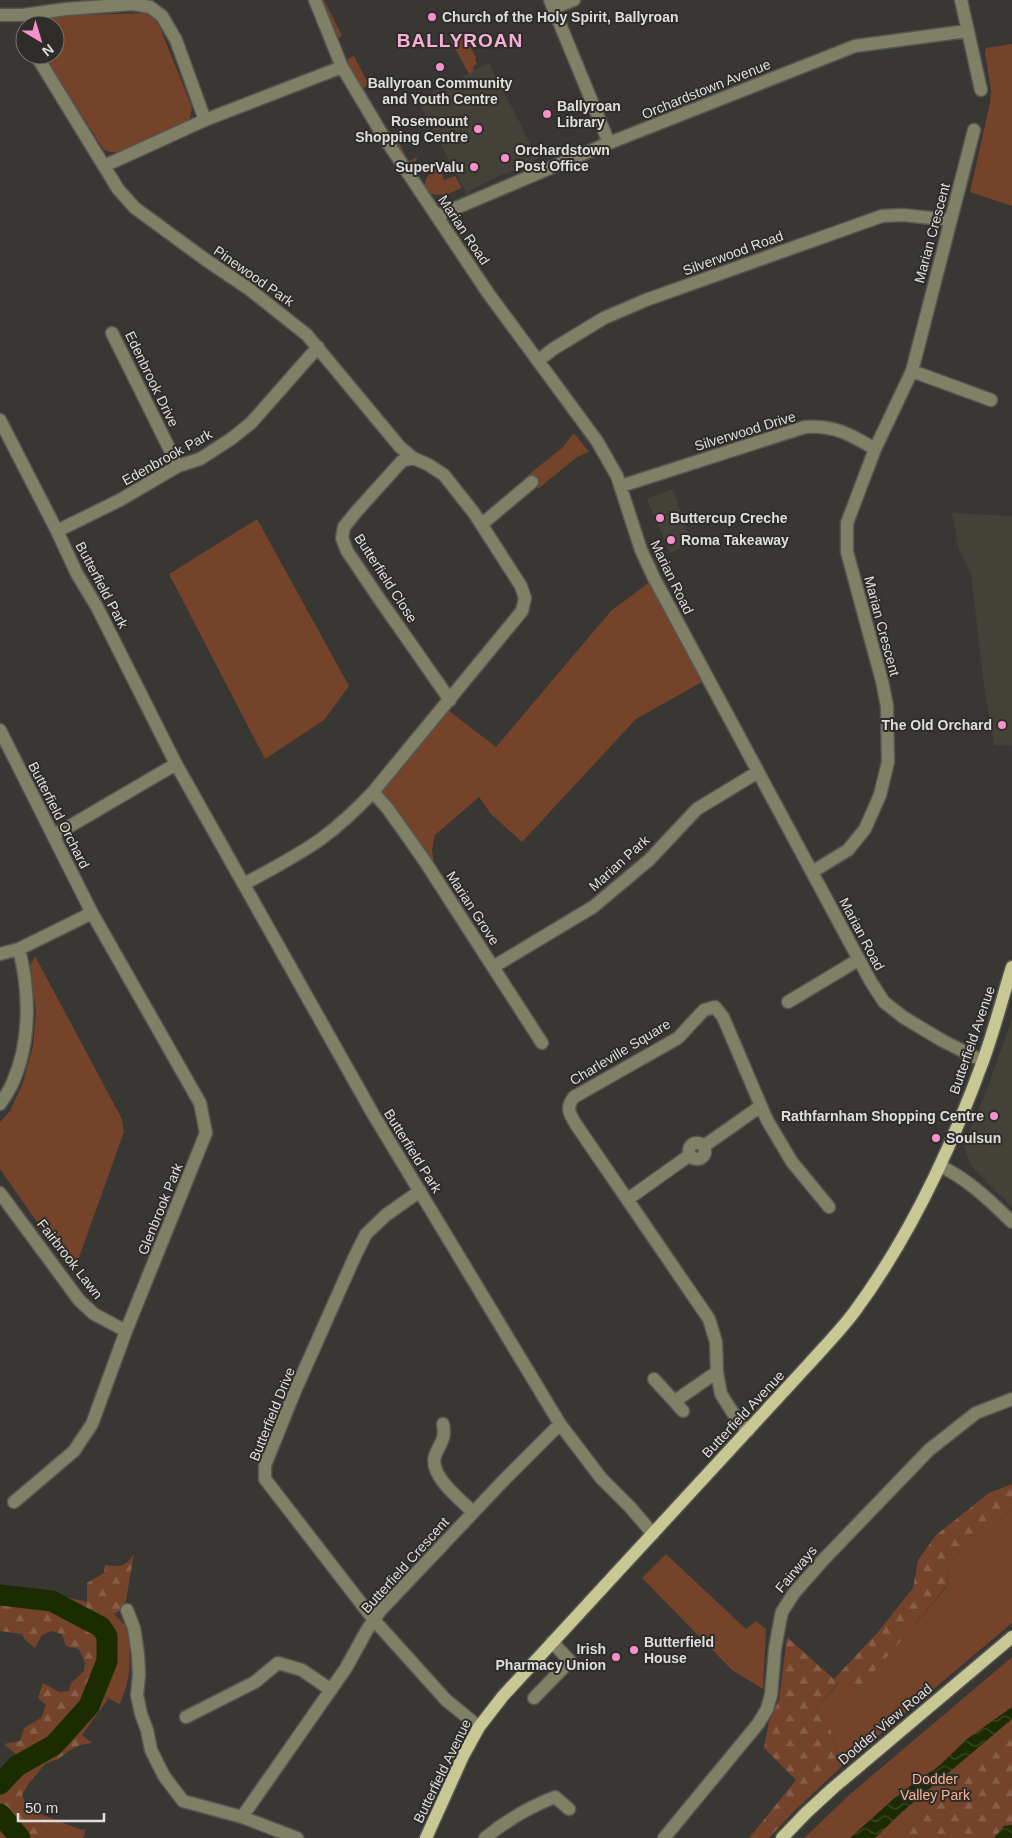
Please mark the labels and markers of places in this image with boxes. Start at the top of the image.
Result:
place label: Church of the Holy Spirit, Ballyroan [442,9,678,25]
marker: Church of the Holy Spirit, Ballyroan [426,11,438,23]
marker: Ballyroan Community and Youth Centre [434,61,446,73]
place label: Ballyroan Community and Youth Centre [368,75,513,107]
place label: Ballyroan Library [557,98,621,130]
marker: Ballyroan Library [541,108,553,120]
place label: Rosemount Shopping Centre [355,113,468,145]
marker: Rosemount Shopping Centre [472,123,484,135]
place label: Orchardstown Post Office [515,142,610,174]
marker: Orchardstown Post Office [499,152,511,164]
place label: SuperValu [396,159,464,175]
marker: SuperValu [468,161,480,173]
place label: Buttercup Creche [670,510,788,526]
marker: Buttercup Creche [654,512,666,524]
place label: Roma Takeaway [681,532,789,548]
marker: Roma Takeaway [665,534,677,546]
place label: The Old Orchard [882,717,992,733]
marker: The Old Orchard [996,719,1008,731]
place label: Rathfarnham Shopping Centre [781,1108,984,1124]
marker: Rathfarnham Shopping Centre [988,1110,1000,1122]
place label: Soulsun [946,1130,1001,1146]
marker: Soulsun [930,1132,942,1144]
place label: Butterfield House [644,1634,714,1666]
place label: Irish Pharmacy Union [496,1641,606,1673]
marker: Butterfield House [628,1644,640,1656]
marker: Irish Pharmacy Union [610,1651,622,1663]

